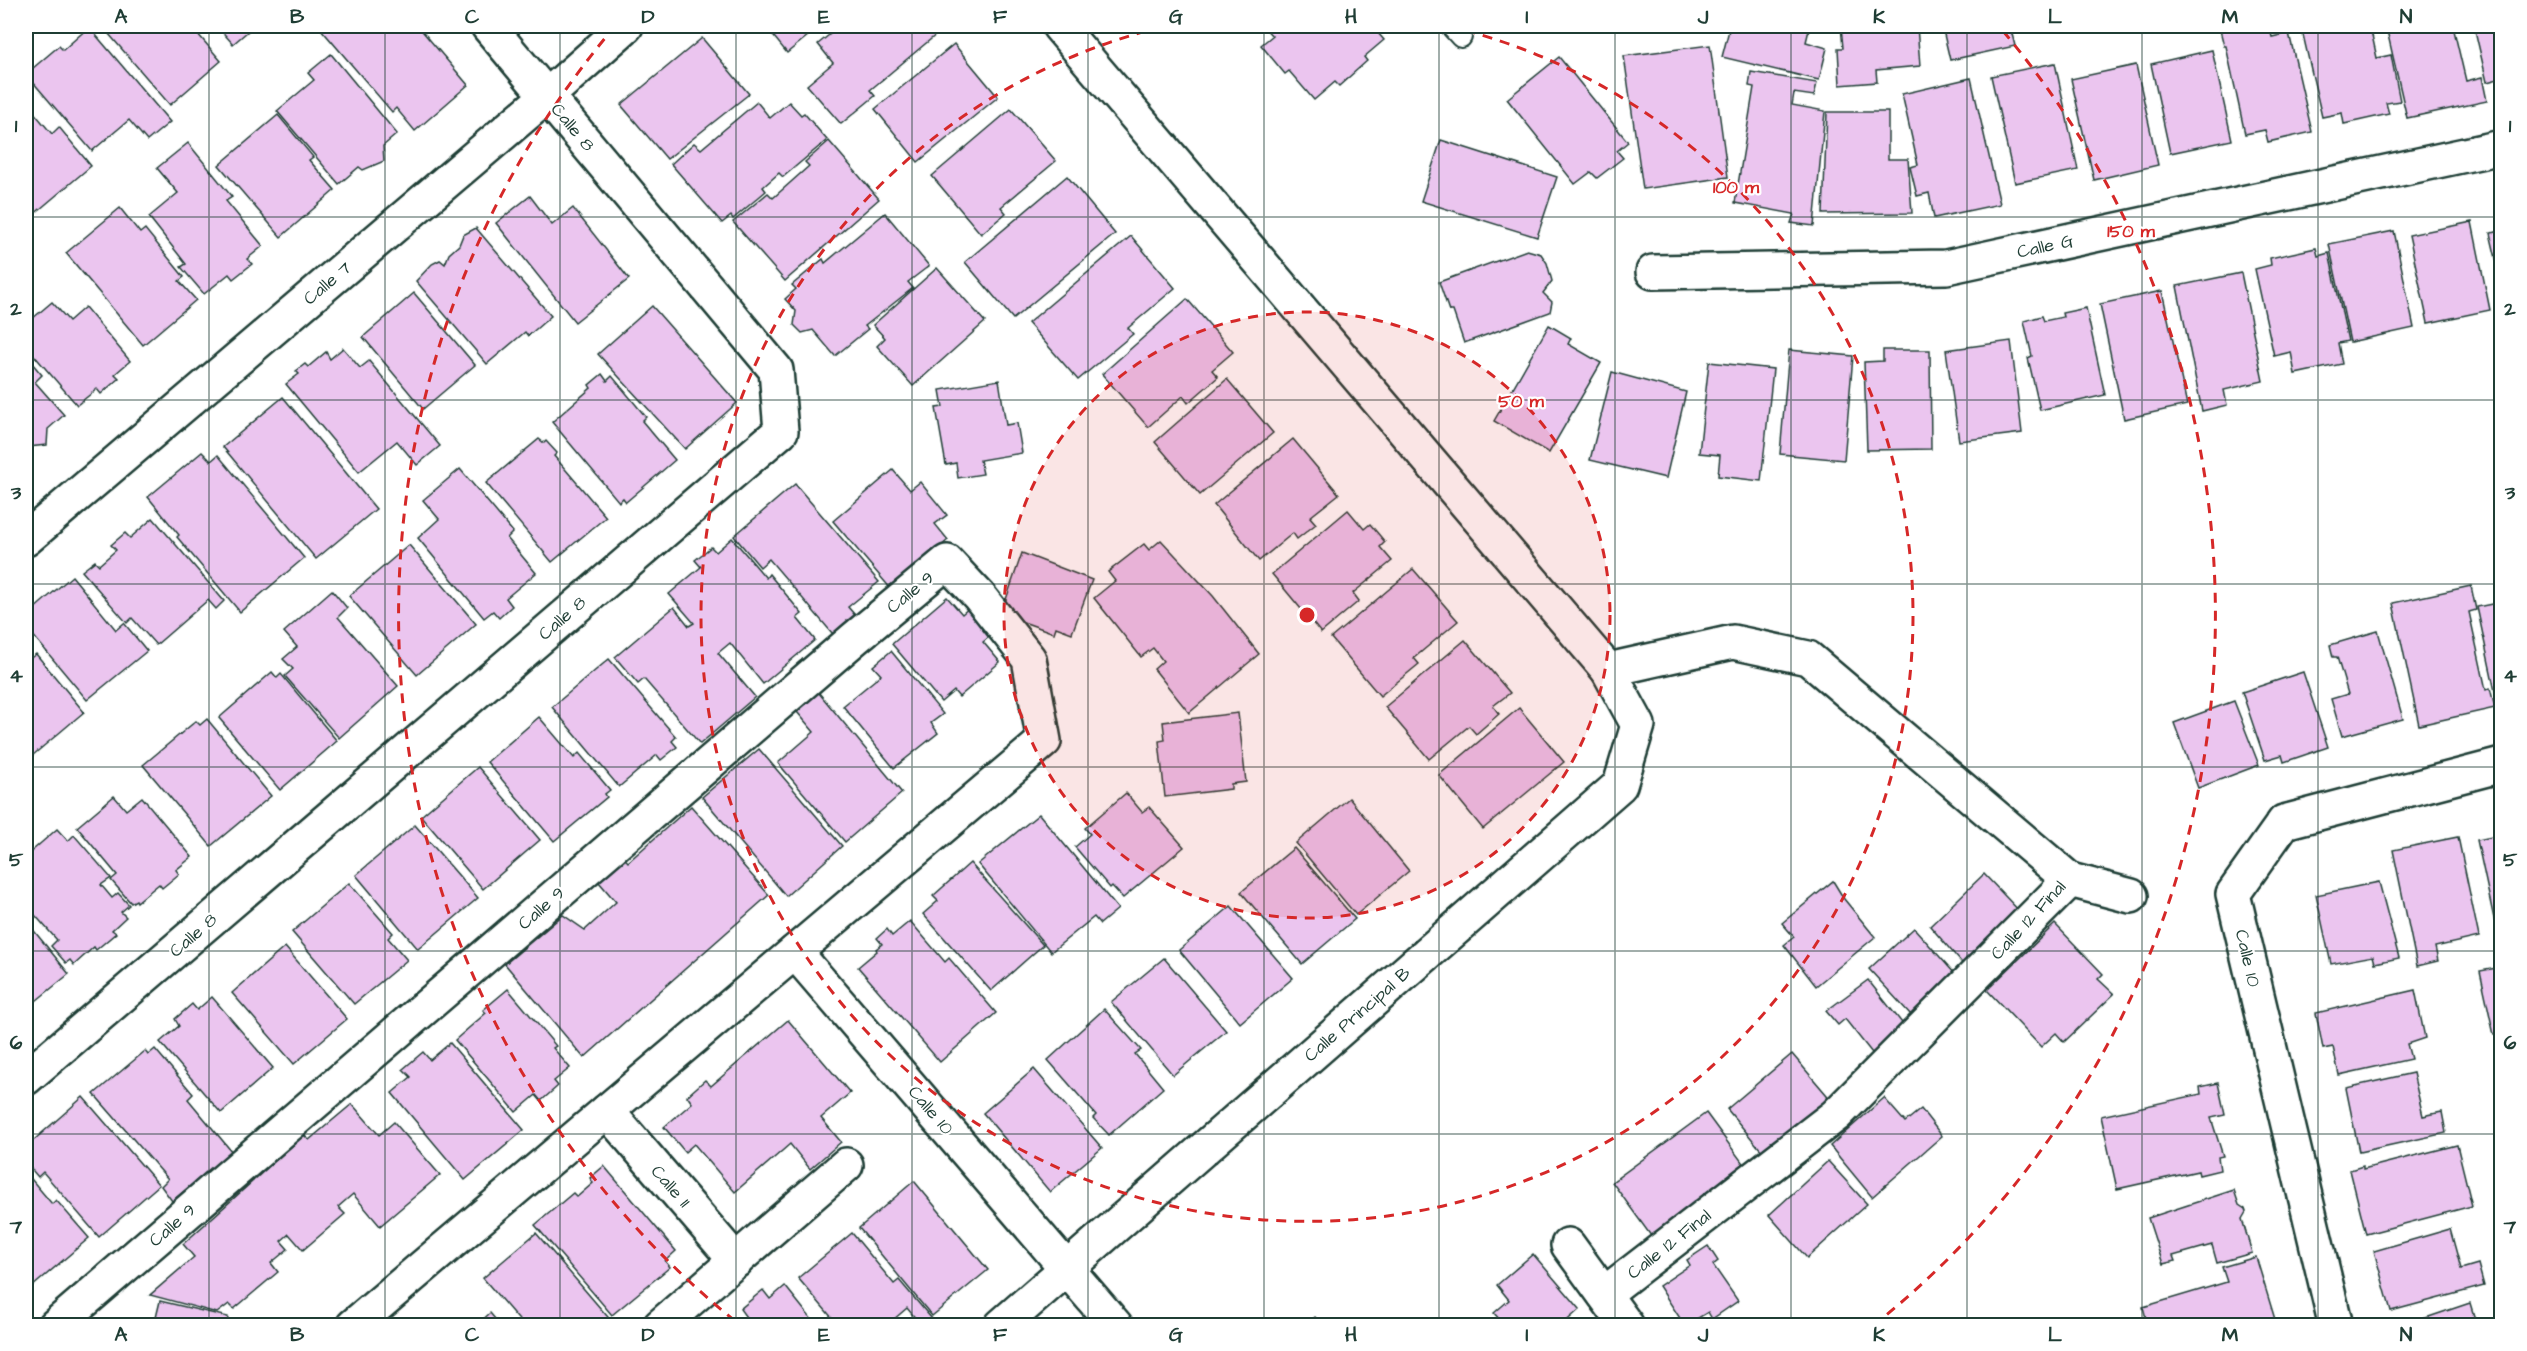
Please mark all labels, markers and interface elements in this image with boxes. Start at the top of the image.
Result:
text: A [115,3,128,31]
text: B [290,3,305,31]
text: C [465,3,480,31]
text: D [642,3,655,31]
text: E [818,3,830,31]
text: F [993,3,1008,31]
text: G [1169,3,1183,31]
text: H [1345,3,1357,31]
text: I [1525,3,1529,31]
text: J [1697,3,1709,31]
text: K [1873,3,1886,31]
text: L [2048,3,2062,31]
text: M [2222,3,2239,31]
text: N [2400,3,2413,31]
street label: Calle 8 [545,98,600,157]
text: 1 [15,112,18,140]
text: 1 [2509,112,2512,140]
text: 100 m [1713,175,1760,200]
text: 150 m [2107,219,2156,244]
street label: Calle G [2015,228,2076,265]
street label: Calle 7 [298,256,357,311]
text: 2 [9,295,22,323]
text: 2 [2503,295,2516,323]
text: 50 m [1498,389,1545,414]
text: 3 [10,479,22,507]
text: 3 [2504,479,2516,507]
street label: Calle 9 [881,565,939,619]
street label: Calle 8 [533,590,592,646]
centre of rings [1297,605,1317,625]
text: 4 [9,662,23,690]
text: 4 [2503,662,2517,690]
text: 5 [9,846,24,874]
text: 5 [2503,846,2518,874]
street label: Calle 12 Final [1985,875,2072,966]
street label: Calle 9 [512,881,570,936]
street label: Calle 8 [164,907,223,963]
street label: Calle 10 [2229,927,2266,989]
street label: Calle Principal B [1299,961,1416,1068]
text: 6 [10,1029,23,1057]
text: 6 [2504,1029,2517,1057]
street label: Calle 10 [902,1080,959,1140]
street label: Calle 11 [645,1160,696,1213]
street label: Calle 9 [143,1198,201,1253]
street label: Calle 12 Final [1622,1204,1717,1285]
text: 7 [9,1213,23,1241]
text: 7 [2503,1213,2517,1241]
text: A [115,1321,128,1349]
text: B [290,1321,305,1349]
text: C [465,1321,480,1349]
text: D [642,1321,655,1349]
text: E [818,1321,830,1349]
text: F [993,1321,1008,1349]
text: G [1169,1321,1183,1349]
text: H [1345,1321,1357,1349]
text: I [1525,1321,1529,1349]
text: J [1697,1321,1709,1349]
text: K [1873,1321,1886,1349]
text: L [2048,1321,2062,1349]
text: M [2222,1321,2239,1349]
text: N [2400,1321,2413,1349]

